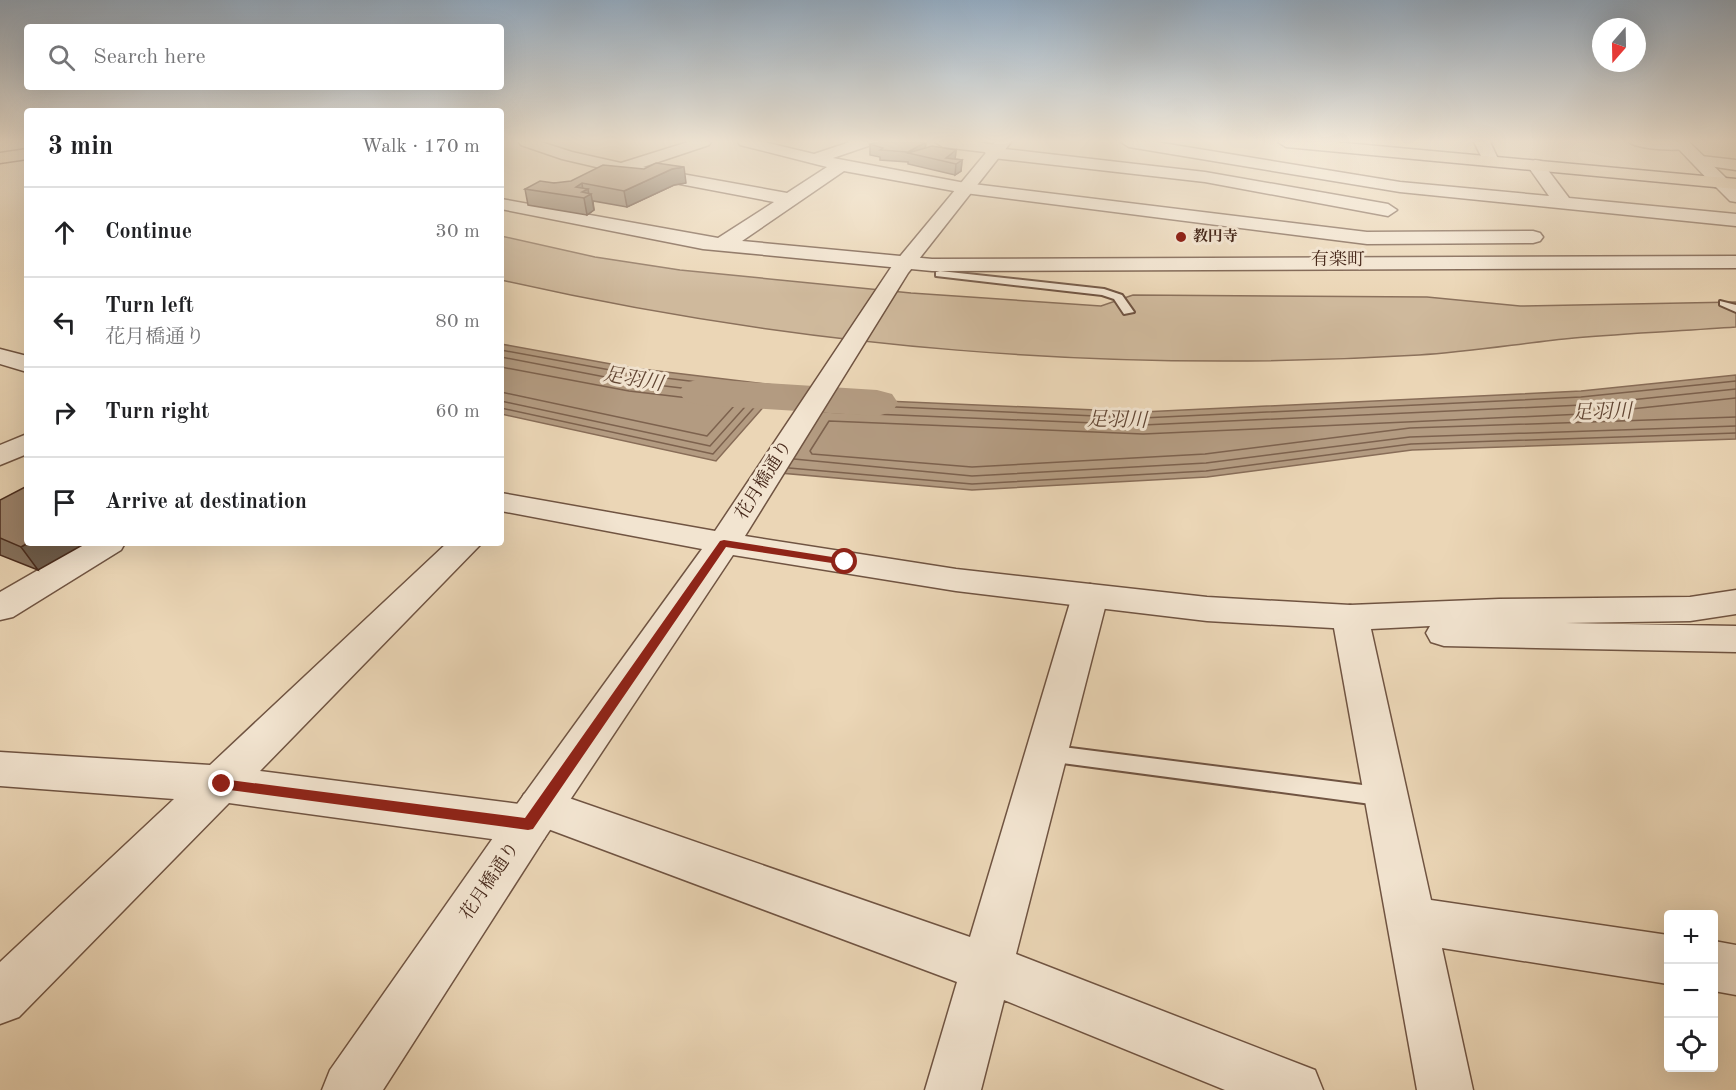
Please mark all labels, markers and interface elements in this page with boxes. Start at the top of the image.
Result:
north arrow [1592,18,1646,72]
search box [24,24,504,90]
icon: search [45,41,78,74]
text: Search here [93,46,206,68]
text: 3 min [48,134,113,160]
text: Walk · 170 m [361,137,480,157]
icon: ahead [48,216,81,249]
text: Continue [105,221,192,243]
text: 30 m [435,222,480,242]
place label: 教円寺 [1193,228,1238,245]
marker: 教円寺 [1174,230,1188,244]
district label: 有楽町 [1311,249,1365,269]
text: Turn left [105,295,194,317]
icon: left [48,306,81,339]
text: 80 m [435,312,480,332]
text: 花月橋通り [105,328,205,348]
water label: 足羽川 [602,363,667,395]
icon: right [48,396,81,429]
water label: 足羽川 [1572,400,1634,424]
text: Turn right [105,401,209,423]
text: 60 m [435,402,480,422]
water label: 足羽川 [1087,408,1149,432]
street label: 花月橋通り [731,436,795,523]
icon: arrive [48,486,81,519]
text: Arrive at destination [105,491,307,513]
route start [831,548,857,574]
route end [208,770,234,796]
street label: 花月橋通り [456,838,523,923]
map controls [1664,910,1718,1072]
button: + [1664,910,1718,964]
button: − [1664,964,1718,1018]
button: locate [1664,1018,1718,1072]

